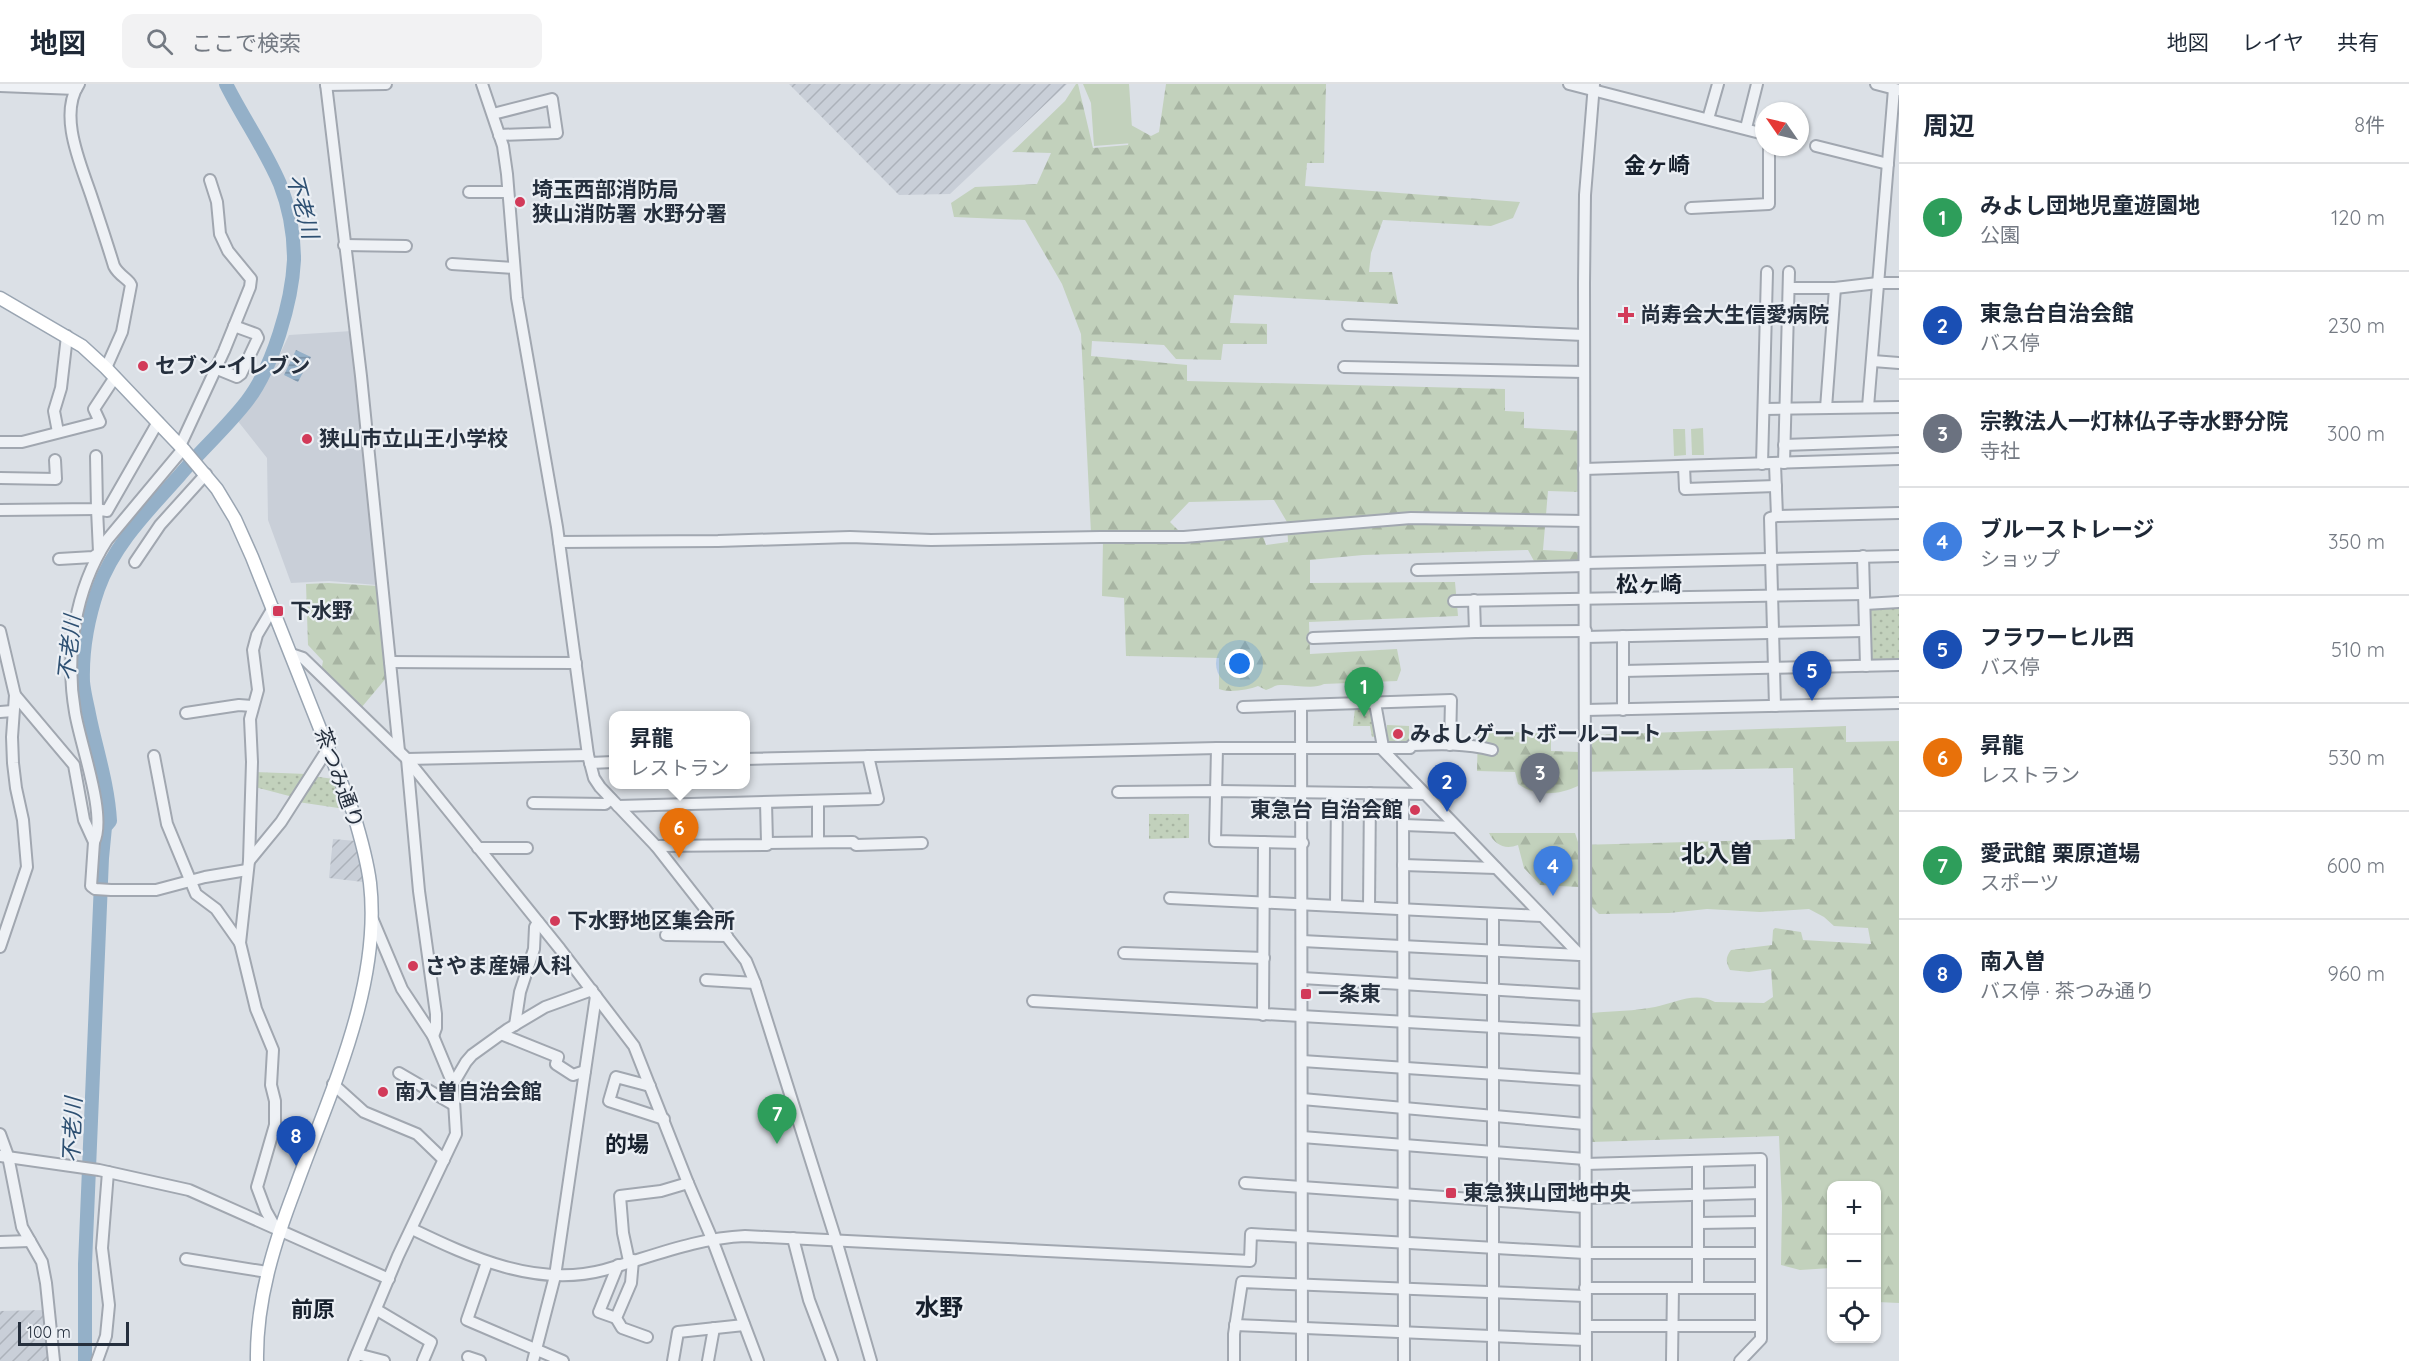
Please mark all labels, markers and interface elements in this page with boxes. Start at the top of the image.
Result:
search box [122,14,542,68]
text: 地図 [30,25,86,60]
icon: search [143,25,176,58]
text: ここで検索 [191,29,301,57]
text: 地図 [2167,29,2209,55]
text: レイヤ [2242,29,2304,55]
text: 共有 [2337,29,2379,55]
north arrow [1755,102,1809,156]
text: 周辺 [1923,109,1975,142]
text: 8件 [2354,112,2385,137]
district label: 金ヶ崎 [1624,151,1690,179]
water label: 不老川 [281,170,326,243]
place label: 埼玉西部消防局 狭山消防署 水野分署 [532,176,727,226]
text: みよし団地児童遊園地 [1980,191,2200,219]
marker: 埼玉西部消防局 狭山消防署 水野分署 [513,195,527,209]
text: 1 [1939,205,1946,230]
text: 120 m [2331,205,2385,230]
text: 公園 [1980,222,2020,247]
text: 東急台自治会館 [1980,299,2134,327]
place label: 尚寿会大生信愛病院 [1640,301,1829,327]
marker: 尚寿会大生信愛病院 [1617,306,1635,324]
text: 2 [1937,313,1948,338]
text: 230 m [2328,313,2385,338]
text: バス停 [1980,330,2040,355]
place label: セブン-イレブン [155,352,310,378]
marker: セブン-イレブン [136,359,150,373]
text: 宗教法人一灯林仏子寺水野分院 [1980,407,2288,435]
text: 3 [1937,421,1948,446]
text: 300 m [2327,421,2385,446]
place label: 狭山市立山王小学校 [319,425,508,451]
marker: 狭山市立山王小学校 [300,432,314,446]
text: 寺社 [1980,438,2020,463]
text: ブルーストレージ [1980,515,2154,543]
text: 4 [1937,529,1948,554]
text: 350 m [2328,529,2385,554]
text: ショップ [1980,546,2060,571]
district label: 松ヶ崎 [1616,570,1682,598]
place label: 下水野 [290,597,353,623]
marker: 下水野 [271,604,285,618]
water label: 不老川 [52,612,87,682]
text: フラワーヒル西 [1980,623,2134,651]
text: 5 [1937,637,1948,662]
text: 510 m [2331,637,2385,662]
your location [1225,649,1254,678]
pin: 5 [1792,652,1832,701]
text: バス停 [1980,654,2040,679]
pin: 1 [1344,668,1384,717]
popup [609,711,750,789]
place label: みよしゲートボールコート [1410,720,1662,746]
street label: 茶つみ通り [310,724,370,831]
text: 昇龍 [630,724,674,752]
marker: みよしゲートボールコート [1391,727,1405,741]
text: 昇龍 [1980,731,2024,759]
text: 6 [1937,745,1948,770]
text: 530 m [2328,745,2385,770]
pin: 3 [1520,754,1560,803]
text: レストラン [630,755,730,780]
pin: 2 [1428,762,1466,812]
text: レストラン [1980,762,2080,787]
place label: 東急台 自治会館 [1250,796,1403,822]
marker: 東急台 自治会館 [1408,803,1422,817]
pin: 6 [660,808,698,858]
district label: 北入曽 [1681,838,1753,868]
text: 愛武館 栗原道場 [1980,839,2140,867]
pin: 4 [1534,846,1572,896]
text: 7 [1937,853,1948,878]
text: 600 m [2327,853,2385,878]
text: スポーツ [1980,870,2060,895]
place label: 下水野地区集会所 [567,907,735,933]
marker: 下水野地区集会所 [548,914,562,928]
text: 南入曽 [1980,947,2046,975]
place label: さやま産婦人科 [425,952,572,978]
marker: さやま産婦人科 [406,959,420,973]
text: 8 [1937,961,1948,986]
text: 960 m [2327,961,2385,986]
text: バス停 · 茶つみ通り [1980,978,2155,1003]
place label: 一条東 [1318,980,1381,1006]
marker: 一条東 [1299,987,1313,1001]
place label: 南入曽自治会館 [395,1078,542,1104]
marker: 南入曽自治会館 [376,1085,390,1099]
pin: 7 [758,1094,796,1144]
water label: 不老川 [57,1095,87,1163]
pin: 8 [276,1116,316,1166]
district label: 的場 [605,1130,649,1158]
place label: 東急狭山団地中央 [1463,1179,1631,1205]
map controls [1827,1181,1881,1343]
button: + [1827,1181,1881,1235]
marker: 東急狭山団地中央 [1444,1186,1458,1200]
button: − [1827,1235,1881,1289]
button: locate [1827,1289,1881,1343]
district label: 水野 [915,1292,963,1322]
district label: 前原 [291,1295,335,1323]
scale bar [18,1319,129,1346]
text: 100 m [27,1322,71,1342]

